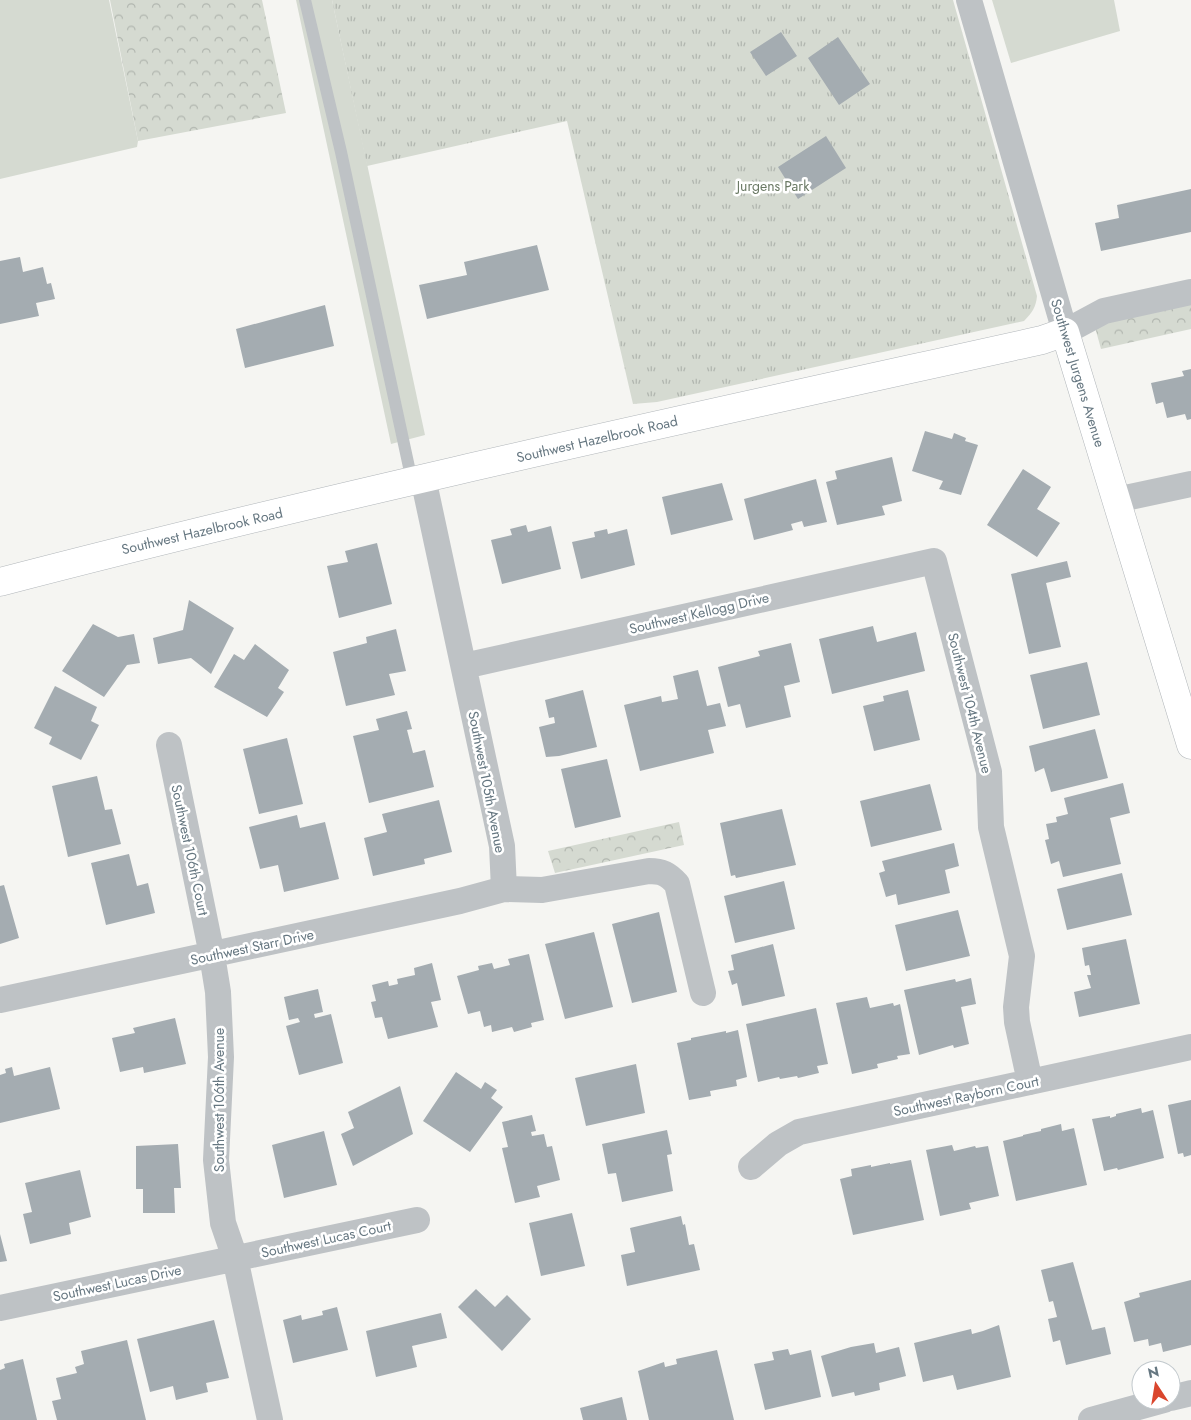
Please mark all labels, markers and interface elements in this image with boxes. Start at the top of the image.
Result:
park label: Jurgens Park [735,176,810,196]
street label: Southwest Jurgens Avenue [1046,296,1110,450]
street label: Southwest Hazelbrook Road [514,411,680,467]
street label: Southwest Hazelbrook Road [119,503,285,559]
street label: Southwest Kellogg Drive [627,587,771,639]
street label: Southwest 104th Avenue [943,631,997,775]
street label: Southwest 105th Avenue [463,709,511,855]
street label: Southwest 106th Court [166,783,214,918]
street label: Southwest Starr Drive [188,924,316,970]
street label: Southwest 106th Avenue [209,1028,229,1172]
street label: Southwest Rayborn Court [891,1071,1041,1121]
street label: Southwest Lucas Court [259,1215,393,1263]
street label: Southwest Lucas Drive [51,1260,183,1306]
north arrow [1131,1360,1181,1410]
text: N [1146,1361,1161,1383]

